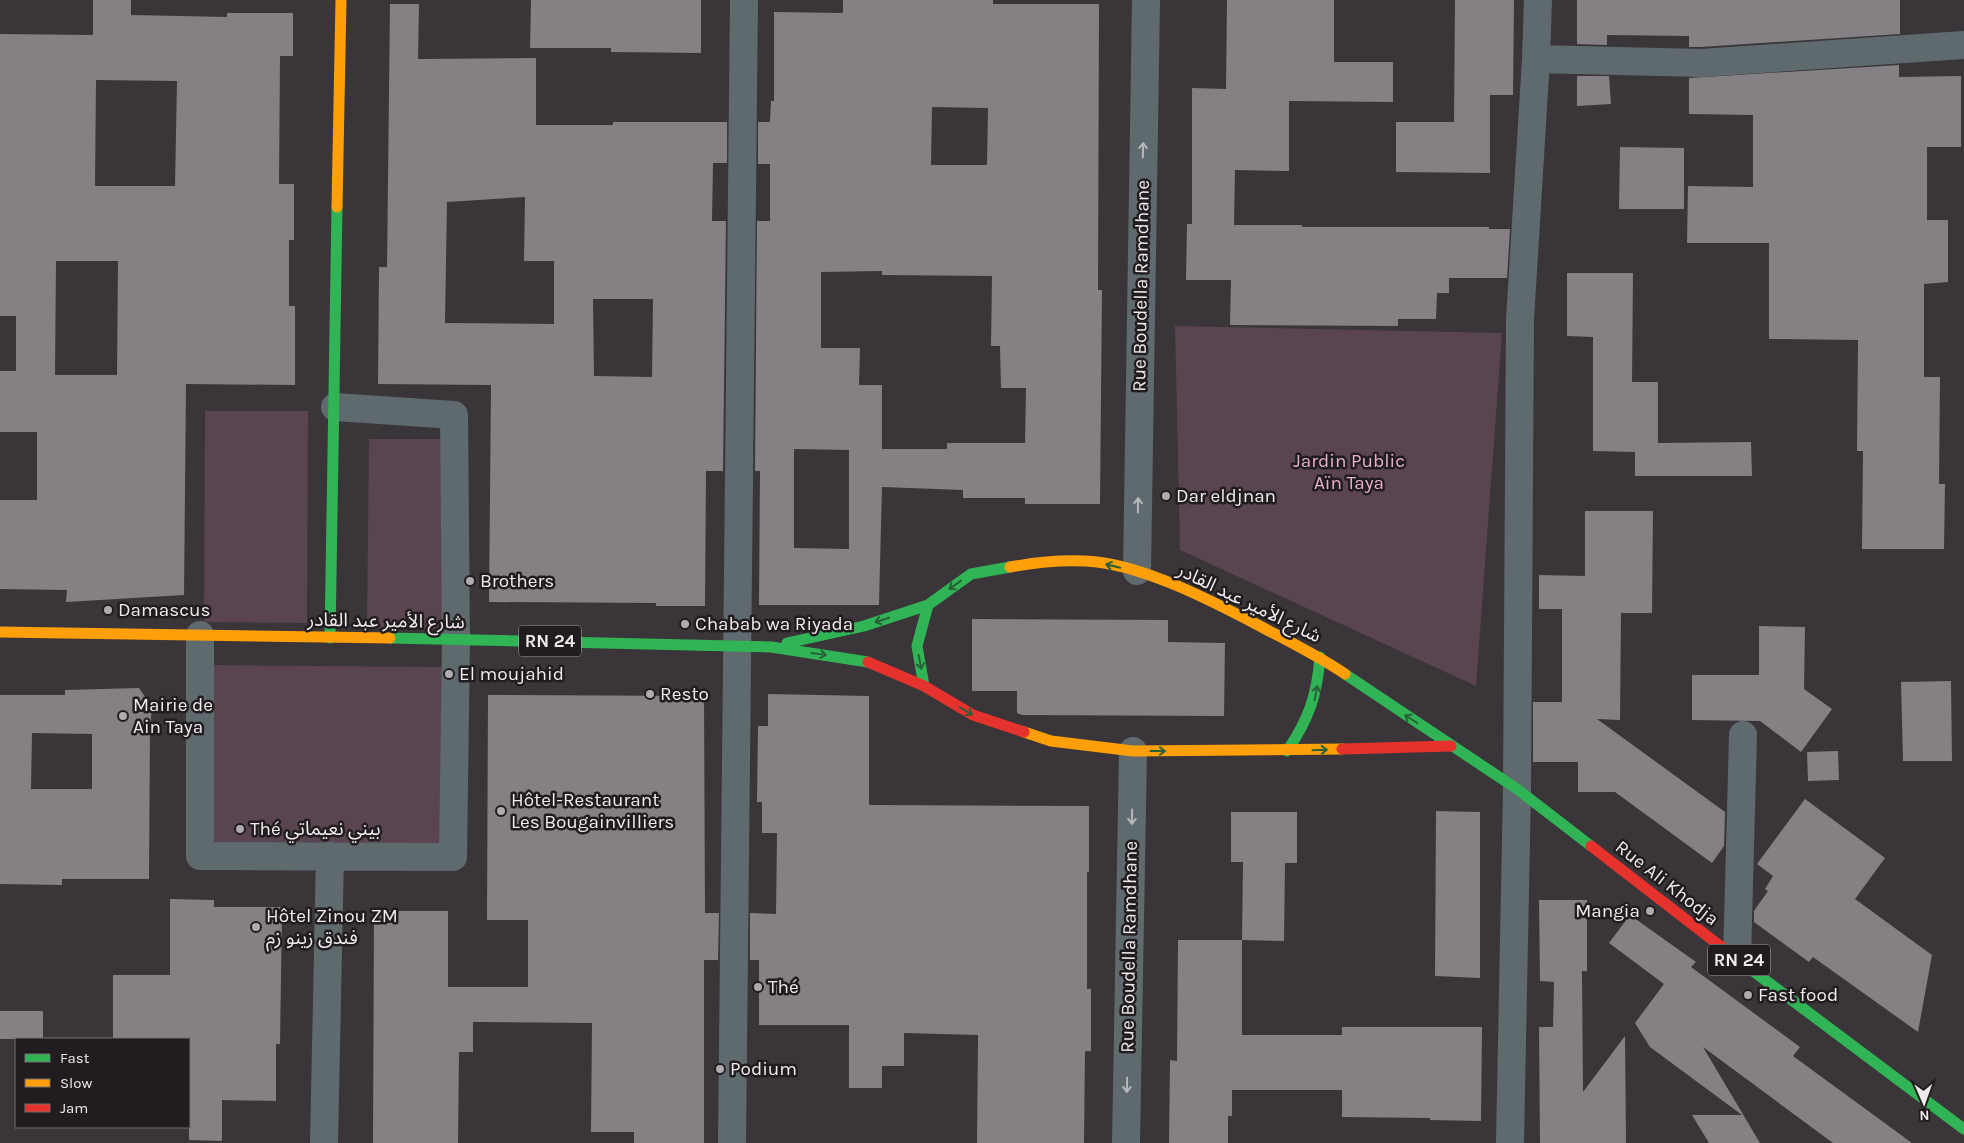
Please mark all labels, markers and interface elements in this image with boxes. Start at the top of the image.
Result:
one-way arrow [1138,142,1148,158]
street label: Rue Boudella Ramdhane [1128,180,1154,392]
park label: Jardin Public Aïn Taya [1293,450,1405,494]
place label: Dar eldjnan [1176,485,1276,507]
marker: Dar eldjnan [1160,490,1172,502]
one-way arrow [1133,497,1143,514]
street label: شارع الأمير عبد القادر [1172,558,1325,649]
one-way arrow [1105,560,1121,570]
place label: Brothers [480,570,554,592]
marker: Brothers [464,575,476,587]
one-way arrow [949,580,962,591]
place label: Damascus [118,599,211,621]
marker: Damascus [102,604,114,616]
street label: شارع الأمير عبد القادر [306,609,465,635]
place label: Chabab wa Riyada [695,613,853,635]
one-way arrow [874,616,890,626]
marker: Chabab wa Riyada [679,618,691,630]
road number: RN 24 [519,626,581,656]
one-way arrow [811,649,827,659]
one-way arrow [916,654,925,670]
place label: El moujahid [459,663,564,685]
marker: El moujahid [443,668,455,680]
place label: Resto [660,683,709,705]
one-way arrow [1312,685,1322,701]
marker: Resto [644,688,656,700]
place label: Mairie de Ain Taya [133,694,213,738]
one-way arrow [959,706,973,716]
marker: Mairie de Ain Taya [117,710,129,722]
one-way arrow [1404,714,1418,724]
one-way arrow [1149,746,1165,756]
one-way arrow [1312,746,1328,755]
place label: Hôtel-Restaurant Les Bougainvilliers [511,789,674,833]
marker: Hôtel-Restaurant Les Bougainvilliers [495,805,507,817]
one-way arrow [1127,809,1136,825]
place label: Thé بيني نعيماتي [250,818,381,843]
marker: Thé بيني نعيماتي [234,823,246,835]
street label: Rue Ali Khodja [1611,836,1723,930]
street label: Rue Boudella Ramdhane [1116,841,1142,1053]
place label: Mangia [1575,900,1640,922]
place label: Hôtel Zinou ZM فندق زينو زم [266,905,398,952]
marker: Mangia [1644,905,1656,917]
marker: Hôtel Zinou ZM فندق زينو زم [250,921,262,933]
road number: RN 24 [1708,944,1770,976]
place label: Thé [768,976,799,998]
marker: Thé [752,981,764,993]
place label: Fast food [1758,984,1838,1006]
marker: Fast food [1742,989,1754,1001]
legend [15,1038,190,1128]
text: Fast [60,1049,90,1067]
place label: Podium [730,1058,797,1080]
marker: Podium [714,1063,726,1075]
text: Slow [60,1074,92,1092]
one-way arrow [1122,1076,1132,1093]
north arrow [1899,1078,1949,1128]
text: Jam [60,1099,88,1117]
text: N [1919,1107,1930,1124]

